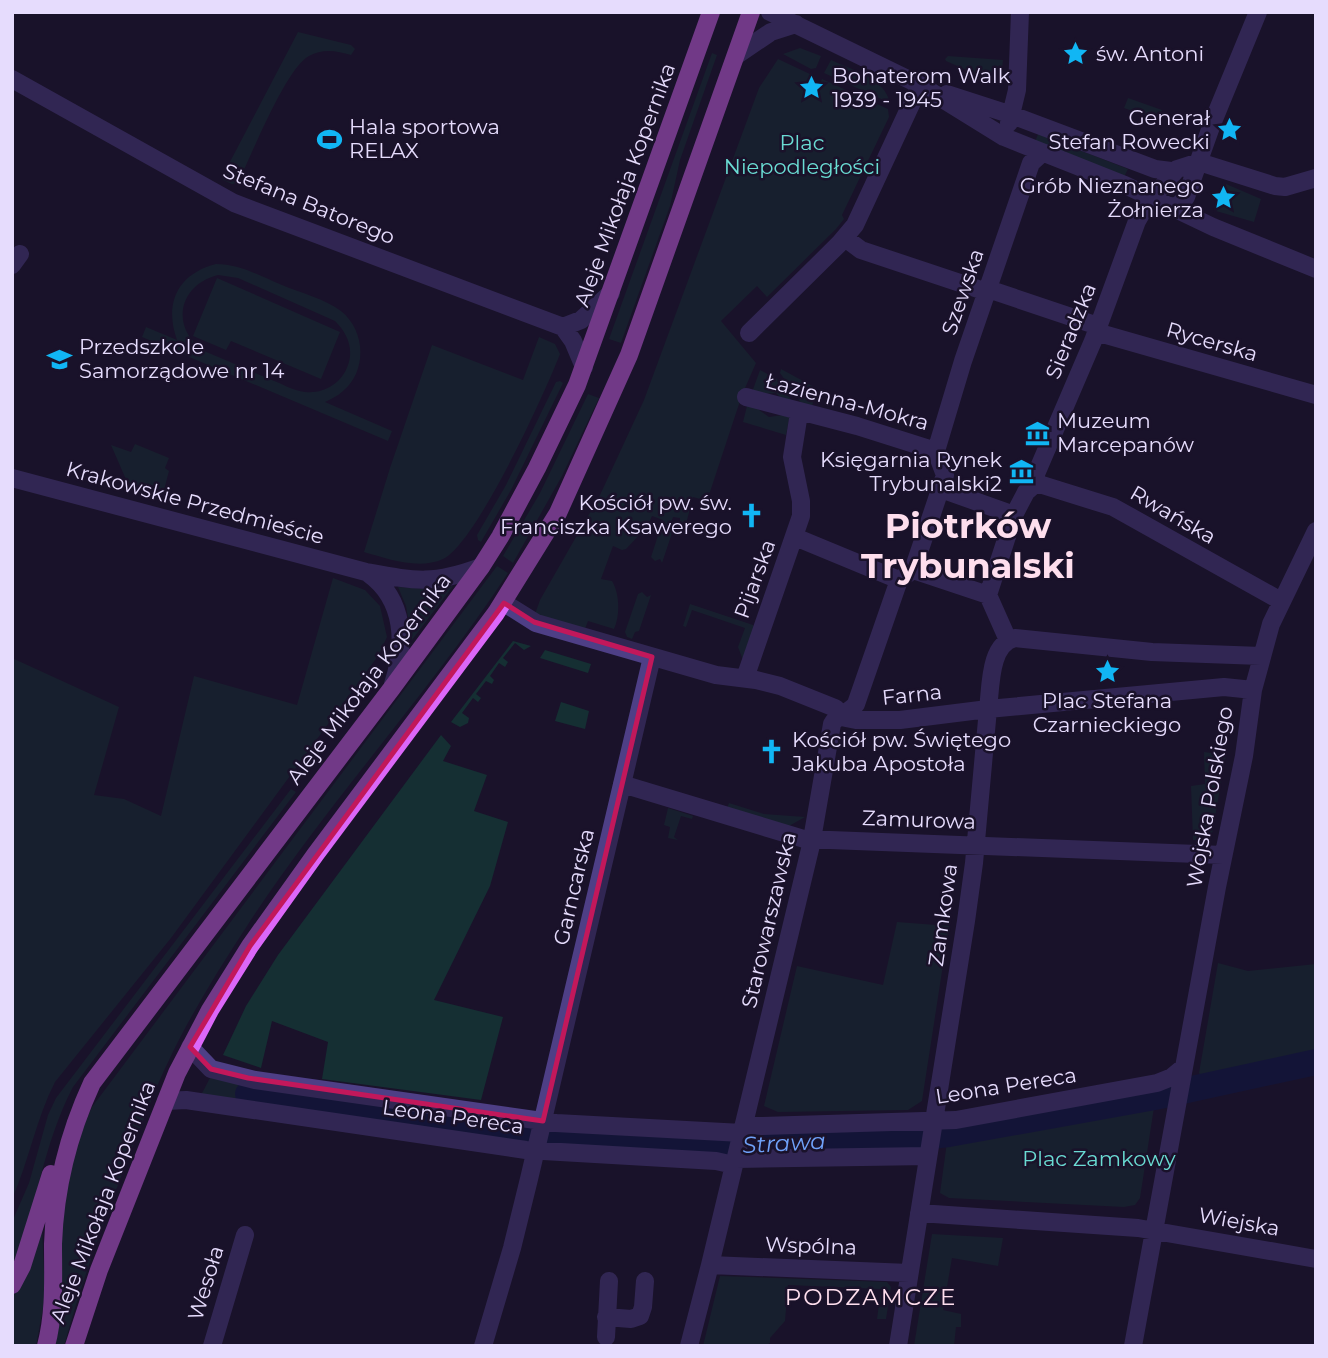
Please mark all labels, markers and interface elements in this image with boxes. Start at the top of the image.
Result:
place icon: św. Antoni [1062,40,1090,68]
place label: św. Antoni [1096,41,1204,66]
street label: Aleje Mikołaja Kopernika [569,60,680,310]
place label: Bohaterom Walk 1939 - 1945 [832,63,1011,112]
place icon: Bohaterom Walk 1939 - 1945 [798,74,826,102]
place label: Generał Stefan Rowecki [1049,105,1210,154]
place label: Hala sportowa RELAX [349,114,500,163]
place icon: Generał Stefan Rowecki [1216,116,1244,144]
sports icon: Hala sportowa RELAX [315,125,343,153]
park label: Plac Niepodległości [724,130,880,179]
street label: Stefana Batorego [220,158,399,249]
place label: Grób Nieznanego Żołnierza [1020,173,1204,222]
place icon: Grób Nieznanego Żołnierza [1210,184,1238,212]
street label: Szewska [936,246,989,338]
street label: Sieradzka [1040,279,1101,382]
street label: Rycerska [1164,317,1261,366]
place label: Przedszkole Samorządowe nr 14 [79,334,284,383]
school or university icon: Przedszkole Samorządowe nr 14 [45,345,73,373]
street label: Łazienna-Mokra [763,368,932,435]
place label: Muzeum Marcepanów [1057,408,1195,457]
museum icon: Muzeum Marcepanów [1023,419,1051,447]
place label: Księgarnia Rynek Trybunalski2 [820,447,1002,496]
street label: Krakowskie Przedmieście [63,456,327,549]
museum icon: Księgarnia Rynek Trybunalski2 [1008,458,1036,486]
street label: Rwańska [1126,480,1221,549]
place label: Kościół pw. św. Franciszka Ksawerego [500,490,732,539]
church icon: Kościół pw. św. Franciszka Ksawerego [738,501,766,529]
district label: Piotrków Trybunalski [861,504,1075,587]
street label: Pijarska [729,536,780,622]
street label: Aleje Mikołaja Kopernika [281,568,456,789]
place icon: Plac Stefana Czarnieckiego [1093,658,1121,686]
street label: Farna [881,679,943,710]
place label: Plac Stefana Czarnieckiego [1033,688,1181,737]
street label: Wojska Polskiego [1181,704,1238,890]
place label: Kościół pw. Świętego Jakuba Apostoła [791,727,1011,776]
church icon: Kościół pw. Świętego Jakuba Apostoła [758,738,786,766]
street label: Zamurowa [862,805,976,834]
street label: Garncarska [548,826,599,948]
street label: Starowarszawska [736,830,801,1010]
street label: Zamkowa [923,862,962,968]
street label: Leona Pereca [934,1062,1078,1109]
street label: Aleje Mikołaja Kopernika [45,1077,160,1326]
street label: Leona Pereca [381,1094,525,1139]
water label: Strawa [742,1127,826,1159]
park label: Plac Zamkowy [1022,1146,1176,1171]
street label: Wiejska [1197,1202,1282,1241]
street label: Wspólna [765,1231,857,1260]
street label: Wesoła [182,1243,229,1323]
district label: PODZAMCZE [785,1283,957,1311]

